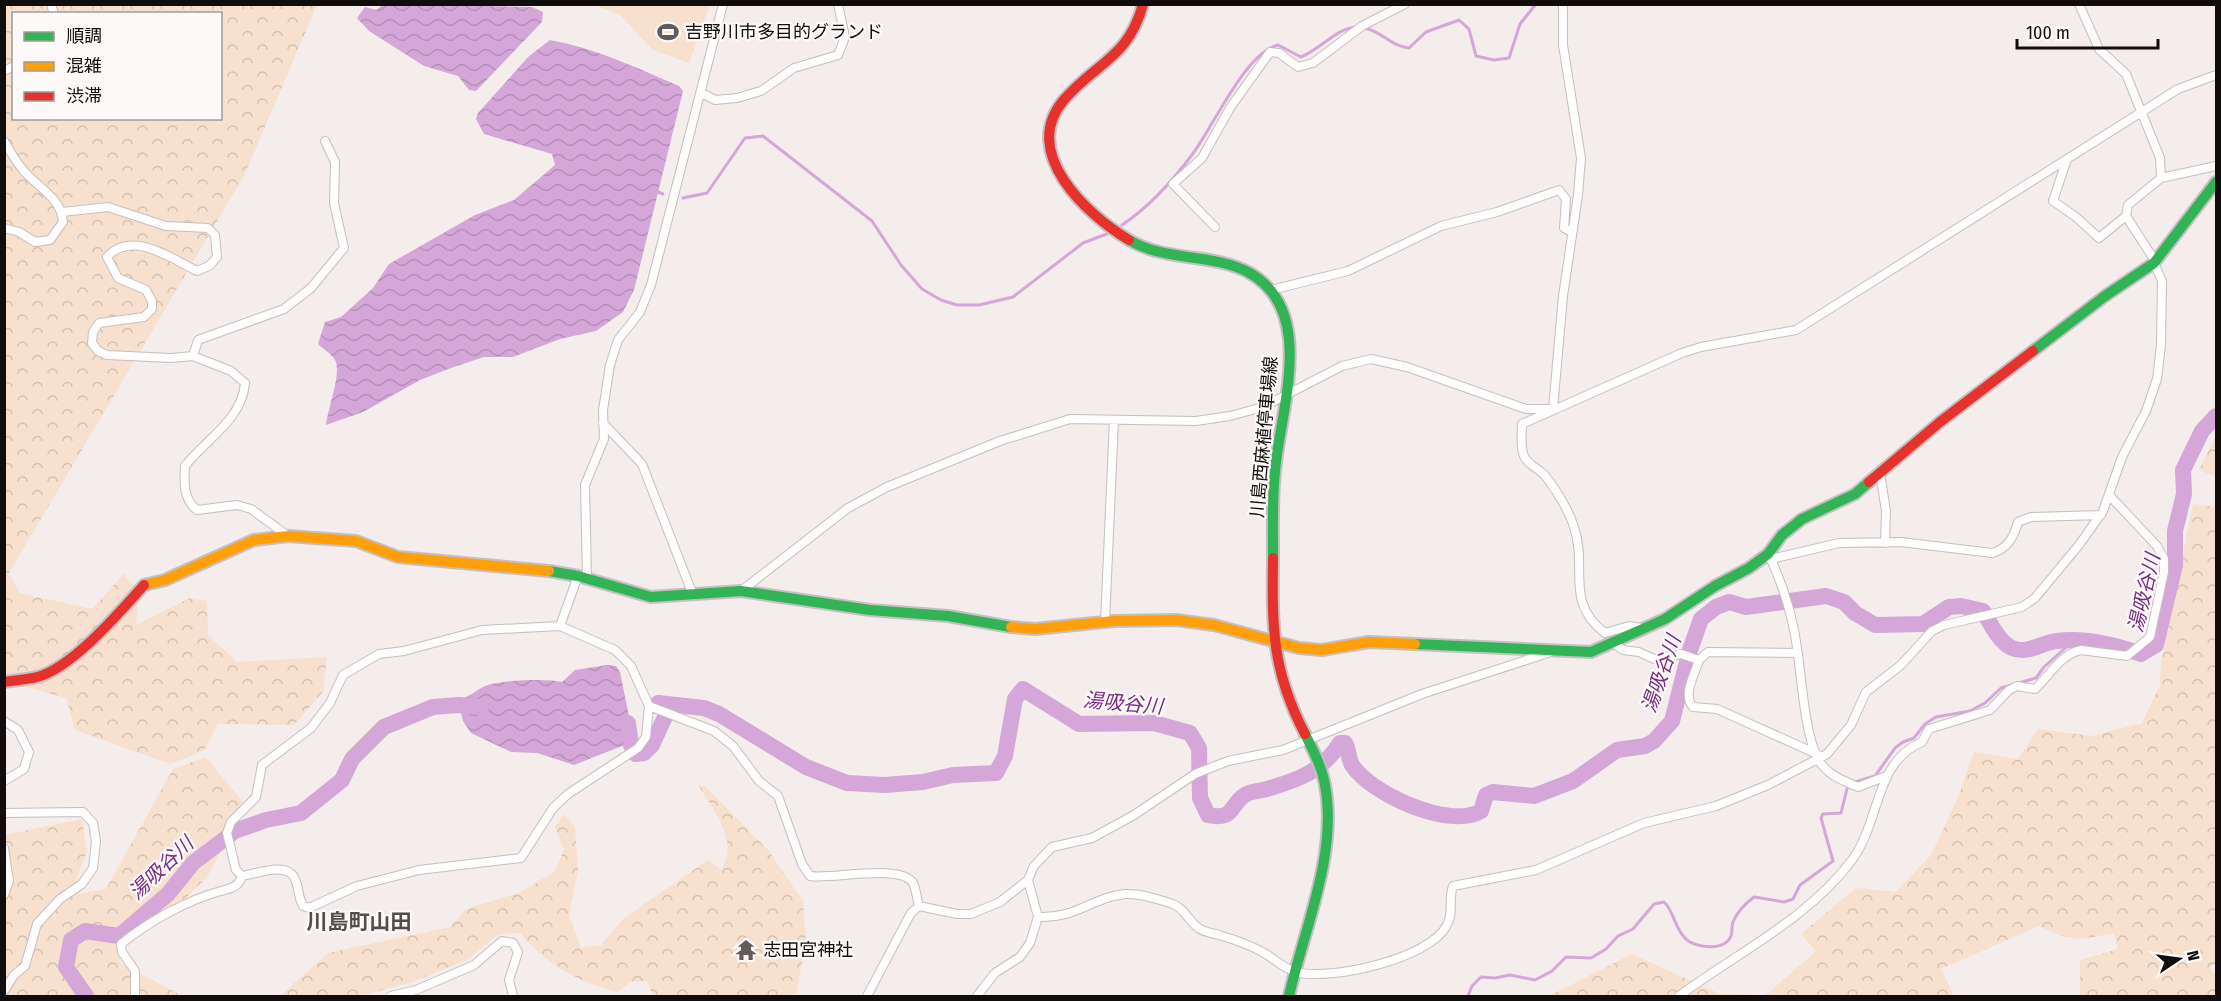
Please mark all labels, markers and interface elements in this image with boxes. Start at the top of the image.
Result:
legend [12,12,222,120]
scale bar [2017,12,2158,50]
sports icon: 吉野川市多目的グランド [656,20,680,44]
place label: 吉野川市多目的グランド [685,21,883,43]
text: 100 m [2026,22,2070,44]
text: 順調 [66,25,102,47]
text: 混雑 [66,55,102,77]
text: 渋滞 [66,85,102,107]
street label: 川島西麻植停車場線 [1246,355,1282,519]
water label: 湯吸谷川 [2123,549,2165,635]
water label: 湯吸谷川 [1637,630,1686,716]
water label: 湯吸谷川 [1082,688,1166,719]
water label: 湯吸谷川 [124,830,200,904]
district label: 川島町山田 [307,909,412,935]
north arrow [2149,929,2209,989]
temple icon: 志田宮神社 [734,938,758,962]
place label: 志田宮神社 [763,939,853,961]
text: N [2183,949,2203,963]

